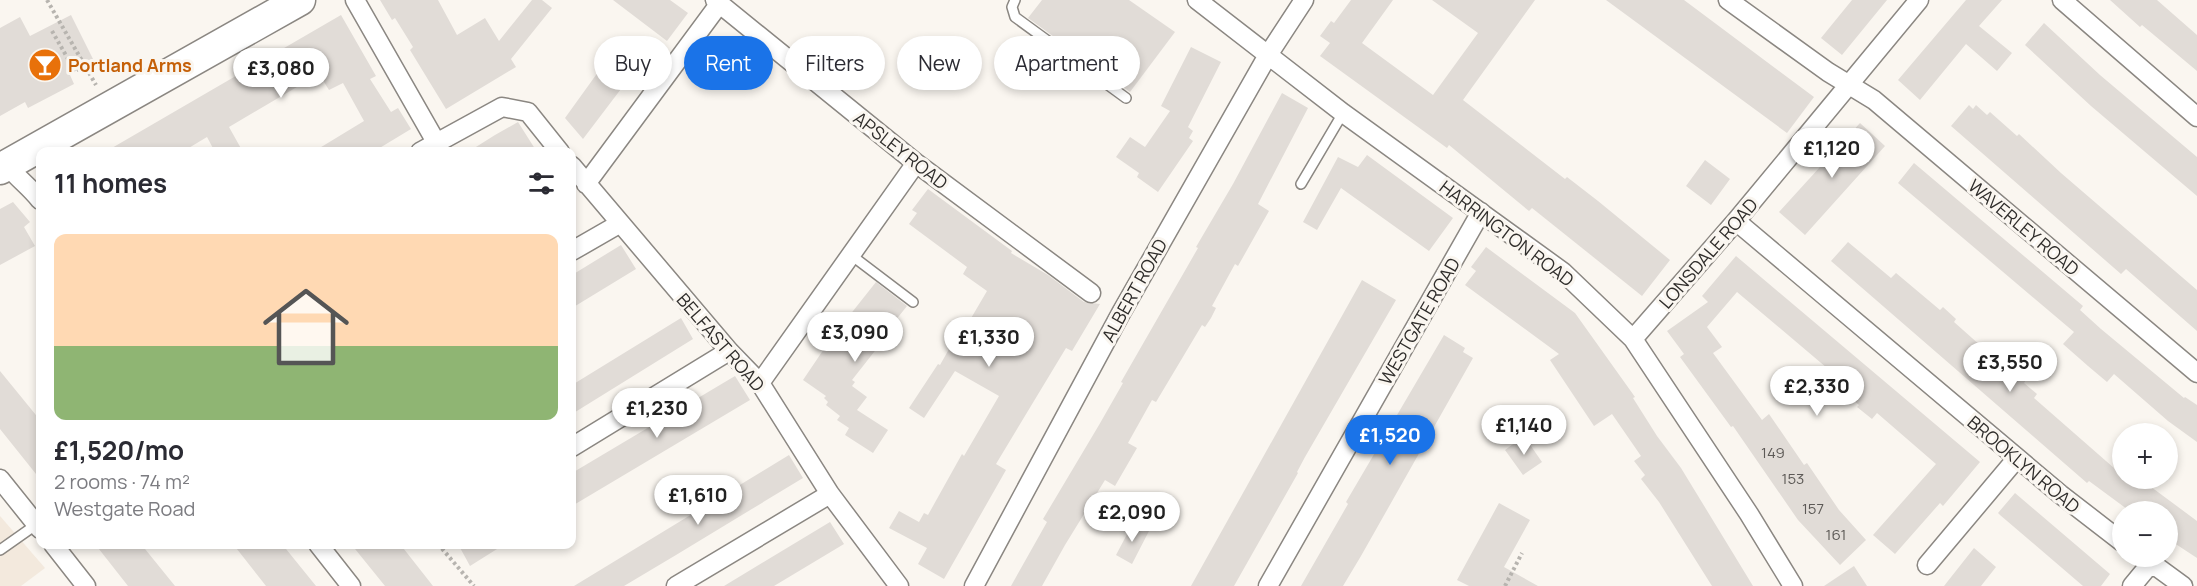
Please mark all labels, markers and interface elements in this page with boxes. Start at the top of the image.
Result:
chip: Buy [594,36,672,90]
chip: Rent [684,36,773,90]
chip: Filters [785,36,885,90]
chip: New [897,36,982,90]
chip: Apartment [994,36,1140,90]
bar icon: Portland Arms [27,47,63,83]
pin: £3,080 [232,48,330,99]
place label: Portland Arms [68,53,192,77]
text: £3,080 [247,54,315,81]
street label: APSLEY ROAD [849,106,953,194]
pin: £1,120 [1783,128,1881,179]
text: £1,120 [1804,134,1860,161]
text: 11 homes [54,165,167,201]
icon: filters [525,167,558,200]
street label: WAVERLEY ROAD [1963,173,2085,281]
street label: HARRINGTON ROAD [1435,175,1579,291]
street label: LONSDALE ROAD [1653,193,1763,313]
street label: ALBERT ROAD [1096,234,1172,346]
street label: WESTGATE ROAD [1373,253,1465,389]
icon: home [252,273,360,381]
street label: BELFAST ROAD [672,288,770,396]
pin: £3,090 [806,312,904,363]
pin: £1,330 [940,317,1038,368]
text: £3,090 [821,318,889,345]
text: £1,330 [958,323,1020,350]
pin: £3,550 [1961,342,2059,393]
text: £3,550 [1977,348,2043,375]
pin: £2,330 [1768,366,1866,417]
text: £2,330 [1784,372,1850,399]
pin: £1,230 [608,388,706,439]
text: £1,230 [626,394,688,421]
pin: £1,140 [1475,405,1573,456]
street label: BROOKLYN ROAD [1963,410,2085,518]
text: £1,140 [1495,411,1553,438]
pin: £1,520 [1341,415,1439,466]
text: £1,520 [1359,421,1421,448]
map controls [2112,423,2178,567]
button: + [2112,423,2178,489]
text: £1,520/mo [54,432,184,468]
house number: 149 [1761,442,1785,463]
text: 2 rooms · 74 m² [54,468,190,495]
house number: 153 [1782,468,1804,489]
pin: £1,610 [649,475,747,526]
text: £1,610 [668,481,728,508]
pin: £2,090 [1083,492,1181,543]
text: Westgate Road [54,495,195,522]
text: £2,090 [1098,498,1166,525]
house number: 157 [1802,498,1824,519]
button: − [2112,501,2178,567]
house number: 161 [1826,524,1846,545]

